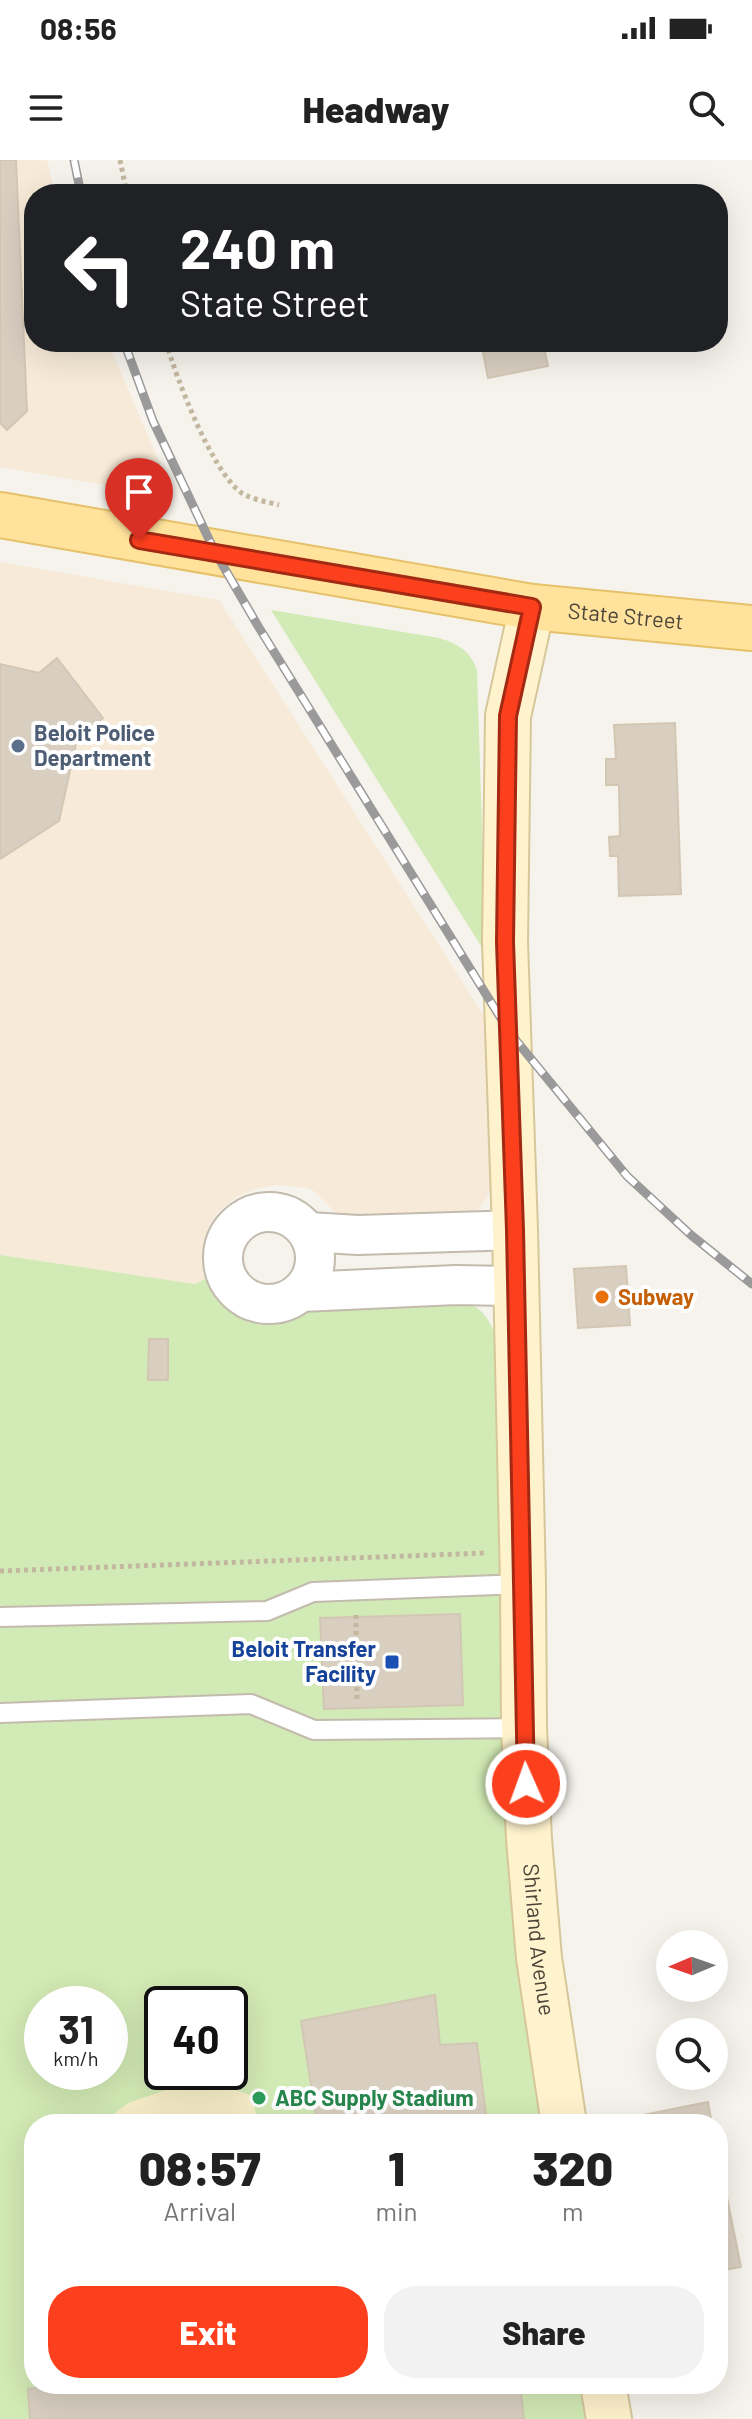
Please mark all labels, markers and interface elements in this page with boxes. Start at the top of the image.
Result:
text: 08:56 [40,10,117,46]
icon: menu [24,86,68,130]
icon: search [684,86,728,130]
text: Headway [303,87,449,130]
text: 240 m [180,213,335,280]
icon: left [48,216,152,320]
text: State Street [180,281,370,324]
pin [105,458,173,540]
icon: arrive [117,470,161,514]
street label: State Street [567,596,685,633]
place label: Beloit Police Department [34,719,155,770]
marker: Beloit Police Department [9,737,27,755]
place label: Subway [618,1283,694,1309]
marker: Subway [593,1288,611,1306]
place label: Beloit Transfer Facility [232,1635,377,1686]
marker: Beloit Transfer Facility [383,1653,401,1671]
position arrow [484,1742,568,1826]
street label: Shirland Avenue [519,1862,561,2017]
north arrow [656,1930,728,2002]
map controls [656,1930,728,2090]
speed limit sign: 40 [144,1986,248,2090]
text: 31 [58,2004,94,2052]
button: search [656,2018,728,2090]
text: km/h [53,2046,99,2070]
place label: ABC Supply Stadium [275,2084,474,2110]
marker: ABC Supply Stadium [250,2089,268,2107]
text: 08:57 [139,2138,261,2196]
text: 1 [388,2138,405,2196]
text: 320 [532,2138,613,2196]
text: Arrival [163,2195,236,2226]
text: min [375,2195,418,2226]
text: m [562,2195,584,2226]
button: Exit [48,2286,368,2378]
button: Share [384,2286,704,2378]

